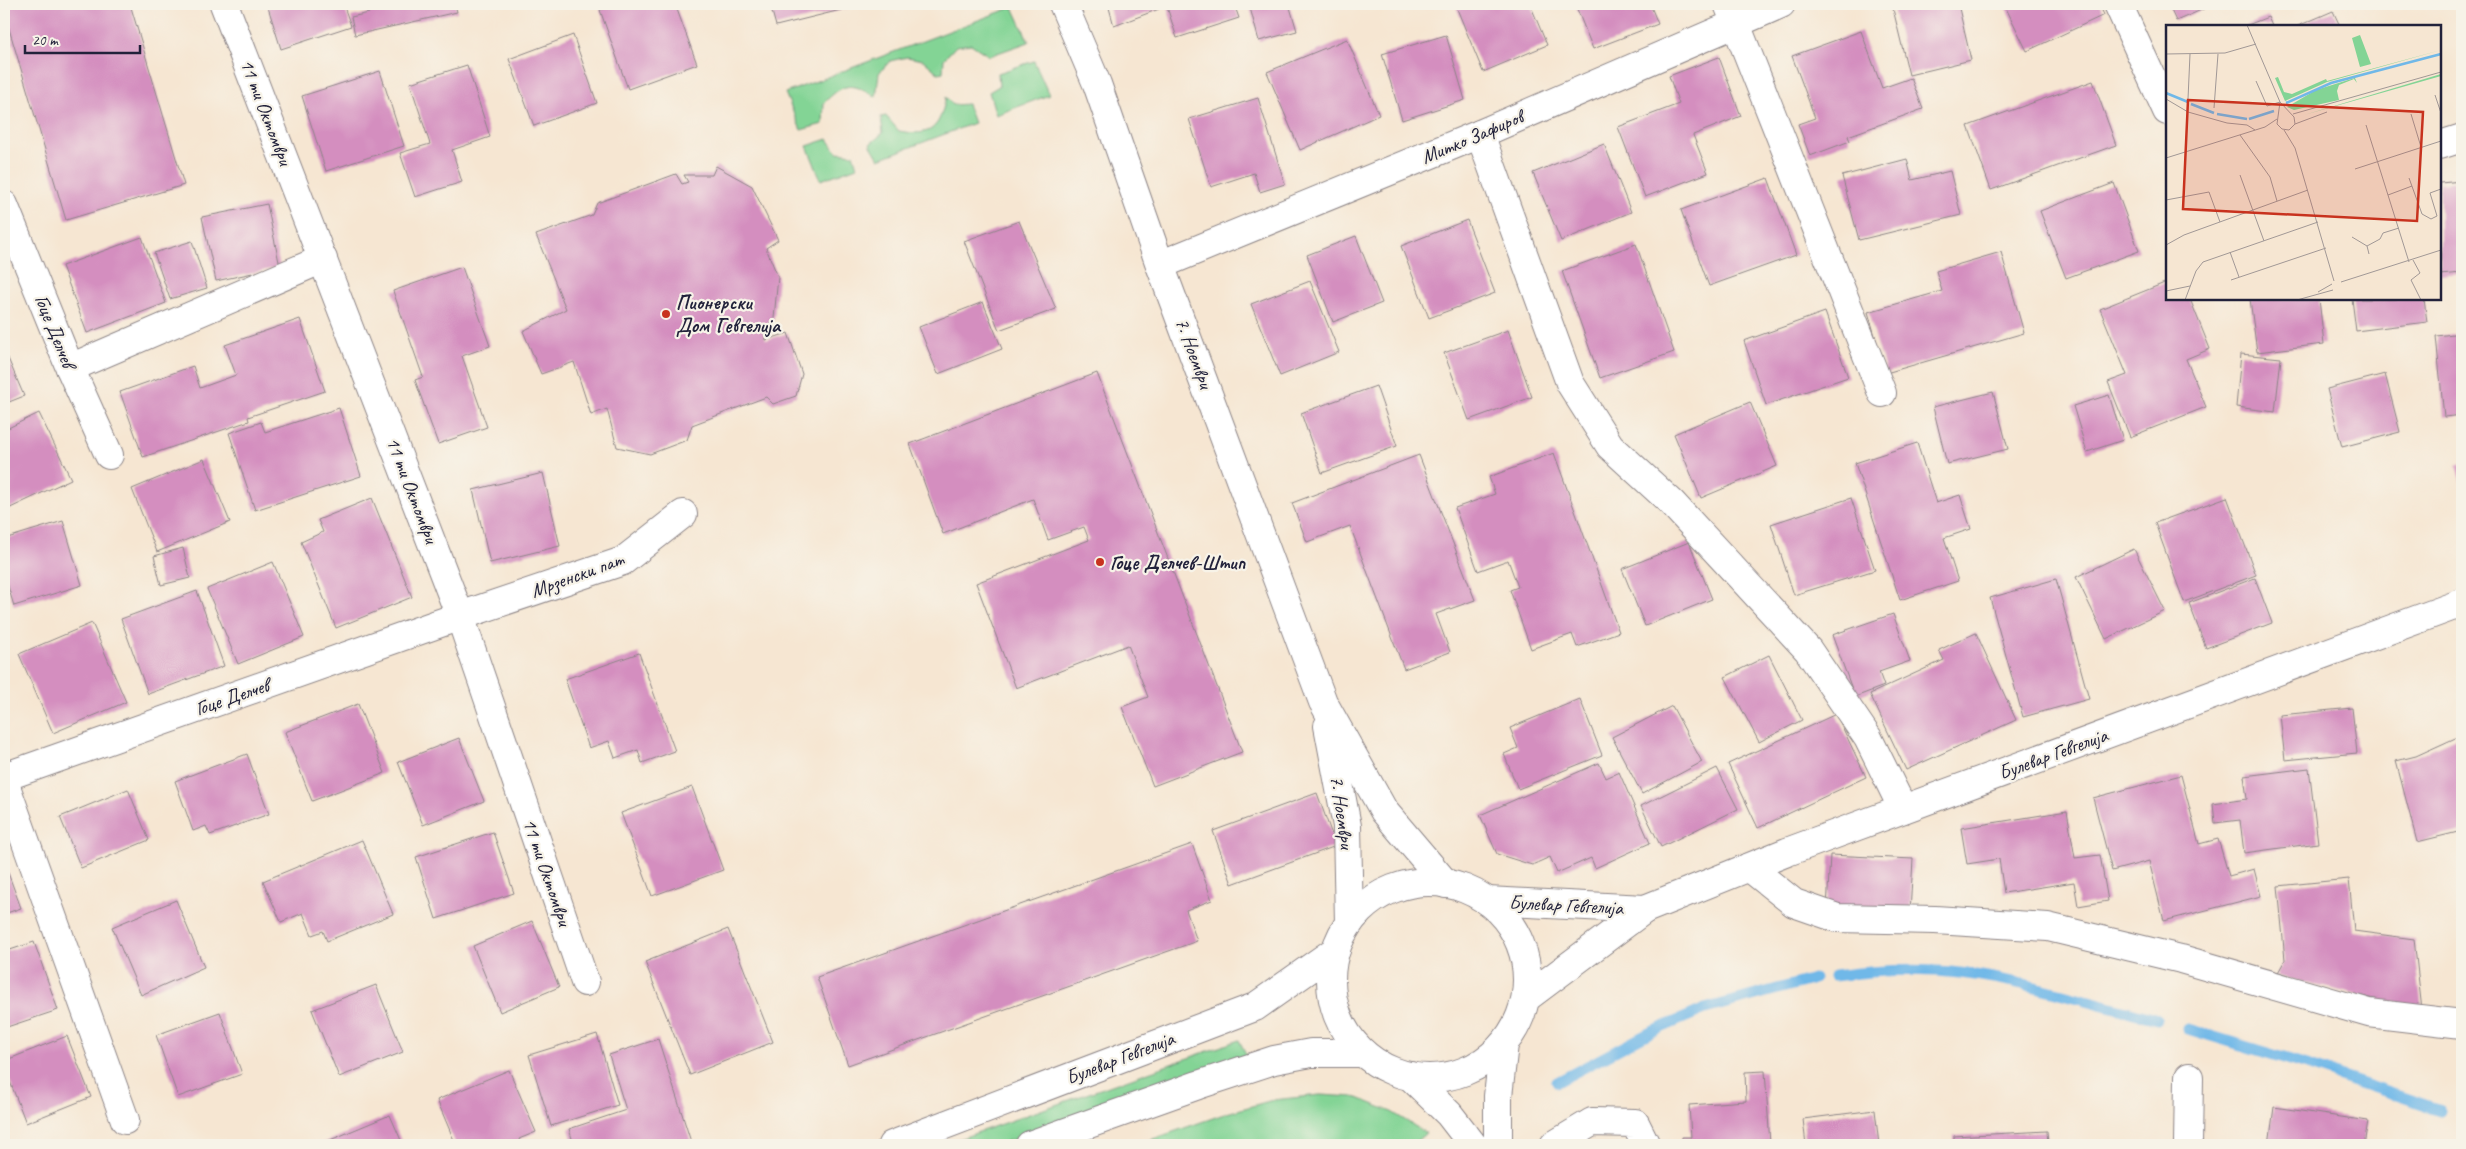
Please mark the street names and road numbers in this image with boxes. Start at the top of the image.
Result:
street label: 11 ти Октомври [234,55,298,170]
street label: Митко Зафиров [1417,103,1530,170]
street label: Гоце Делчев [29,291,83,376]
street label: 7. Ноември [1170,314,1219,394]
street label: 11 ти Октомври [380,433,444,548]
street label: Мрзенски пат [527,546,628,603]
street label: Гоце Делчев [192,671,277,721]
street label: Булевар Гевгелија [1995,722,2112,785]
street label: 7. Ноември [1325,774,1360,852]
street label: 11 ти Октомври [517,815,578,931]
street label: Булевар Гевгелија [1508,890,1625,921]
street label: Булевар Гевгелија [1062,1025,1179,1090]

